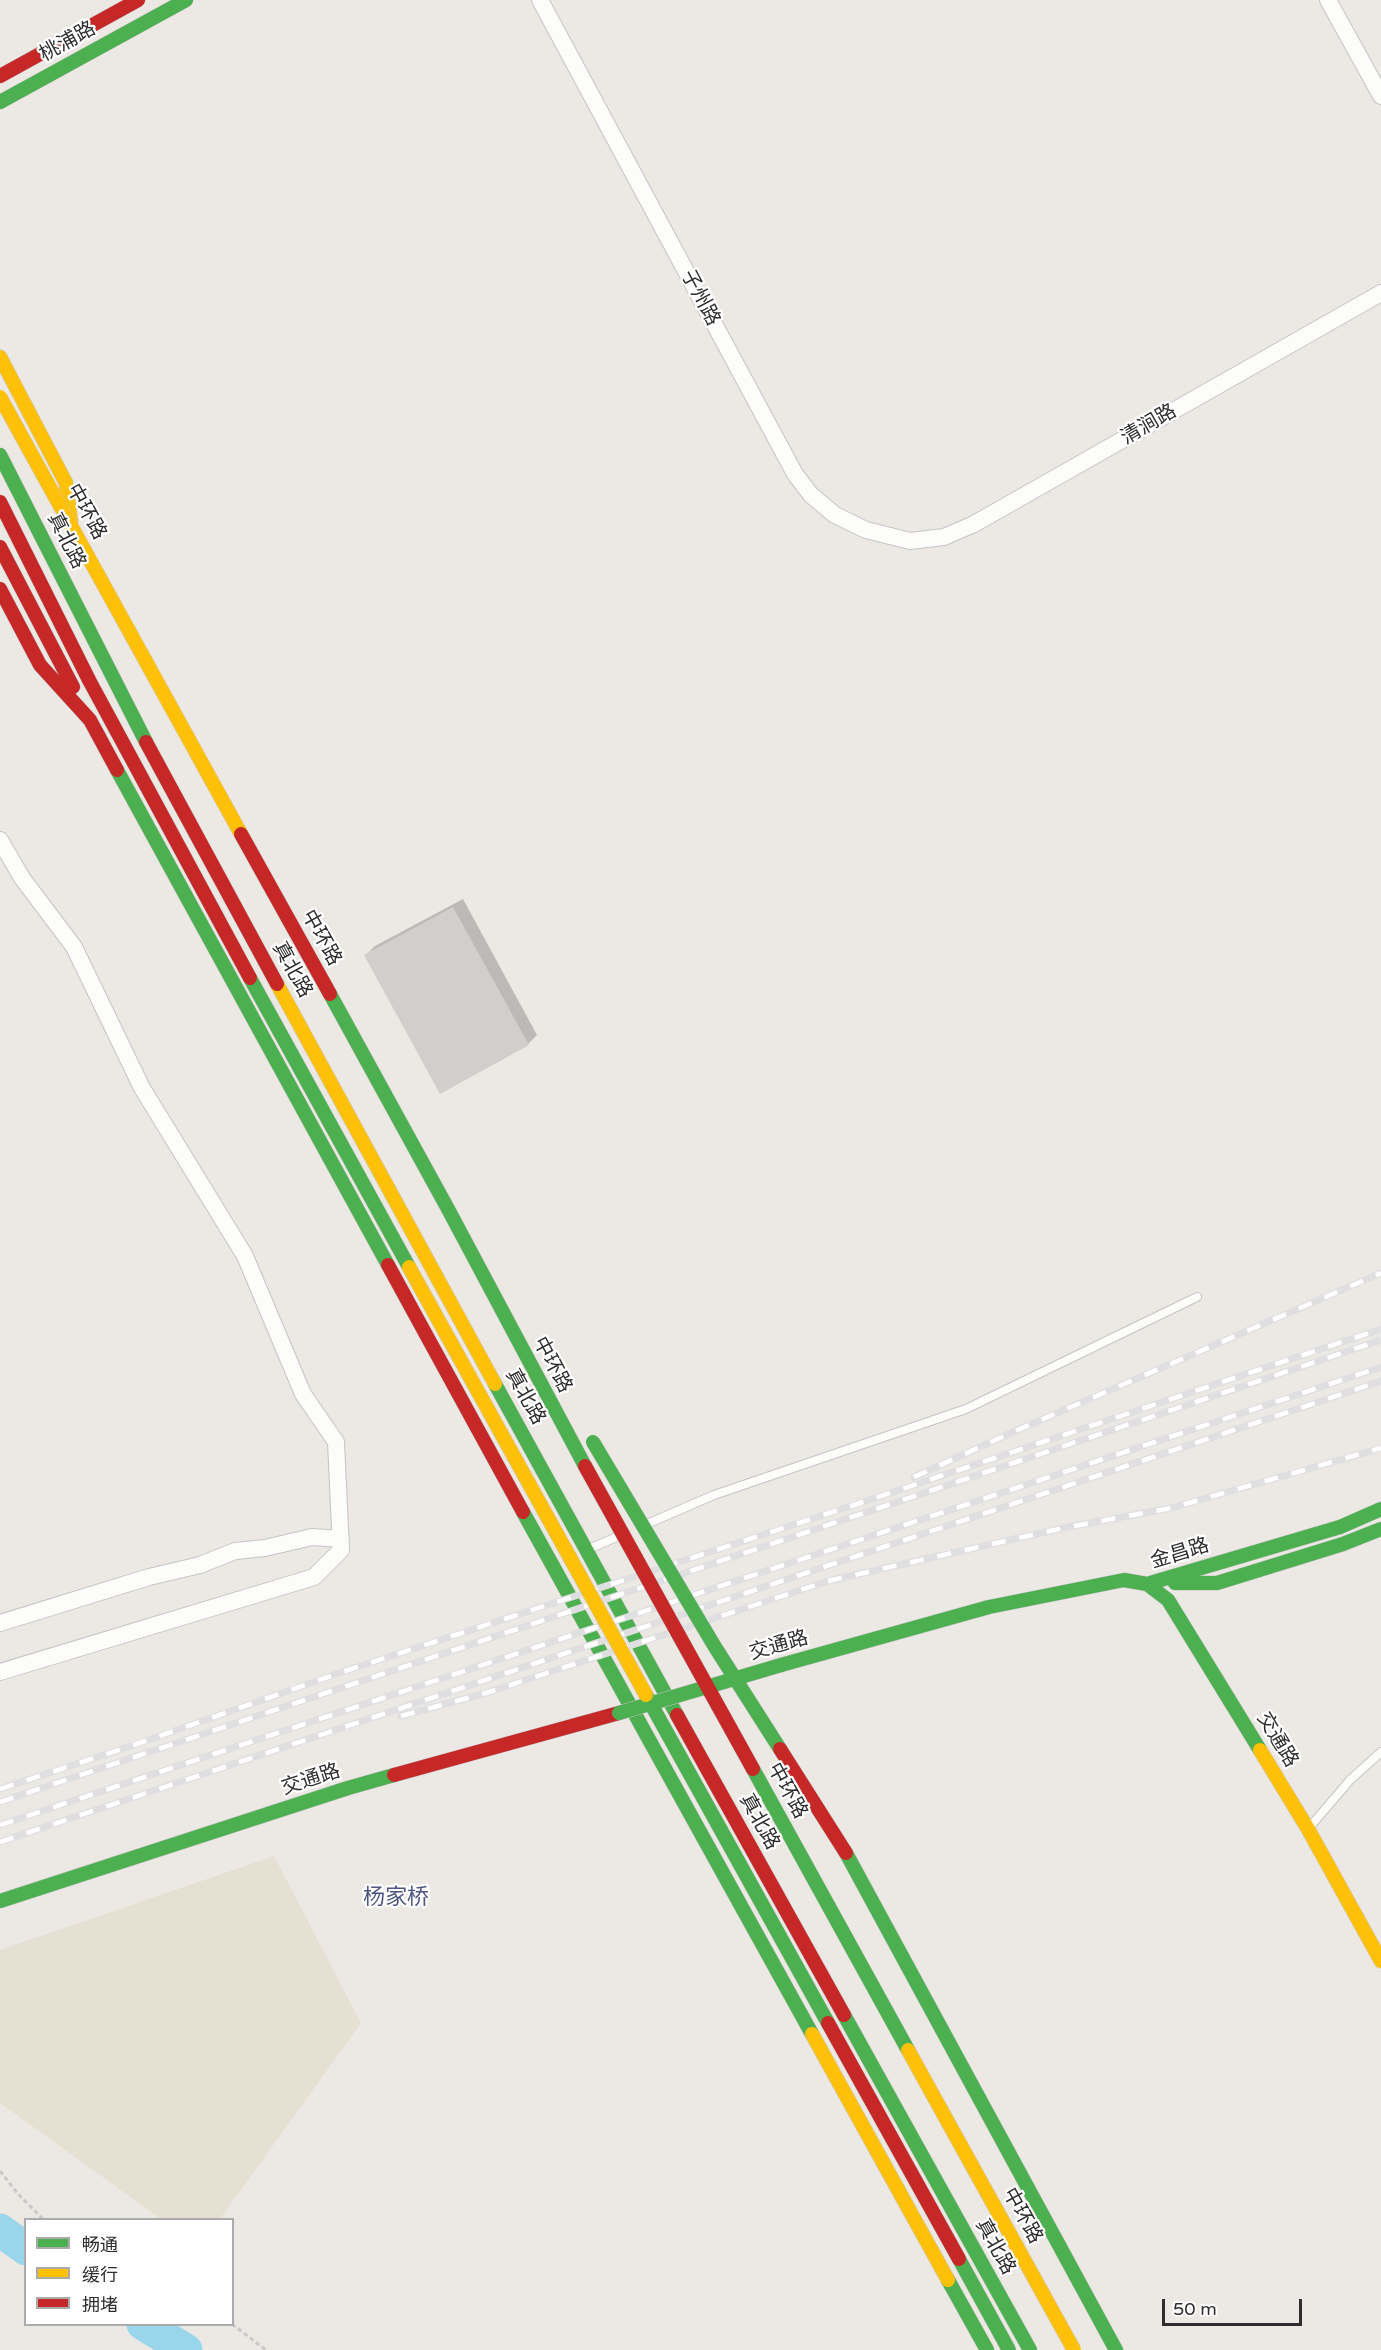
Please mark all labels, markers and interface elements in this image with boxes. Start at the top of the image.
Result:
street label: 桃浦路 [36,17,100,67]
street label: 子州路 [675,266,725,330]
street label: 清涧路 [1117,400,1181,450]
street label: 中环路 [61,480,111,544]
street label: 真北路 [42,509,90,573]
street label: 中环路 [296,906,346,970]
street label: 真北路 [267,938,317,1002]
street label: 中环路 [527,1333,577,1397]
street label: 真北路 [500,1365,550,1429]
street label: 金昌路 [1148,1534,1212,1574]
street label: 交通路 [747,1626,811,1666]
street label: 交通路 [1251,1708,1303,1772]
street label: 交通路 [279,1759,343,1801]
street label: 中环路 [762,1759,812,1823]
street label: 真北路 [734,1790,784,1854]
district label: 杨家桥 [363,1885,429,1911]
street label: 中环路 [997,2184,1047,2248]
street label: 真北路 [970,2215,1020,2279]
legend [24,2218,234,2326]
text: 畅通 [82,2234,118,2256]
text: 缓行 [82,2264,118,2286]
scale bar [1165,2287,1304,2325]
text: 拥堵 [82,2294,118,2316]
text: 50 m [1173,2298,1217,2320]

